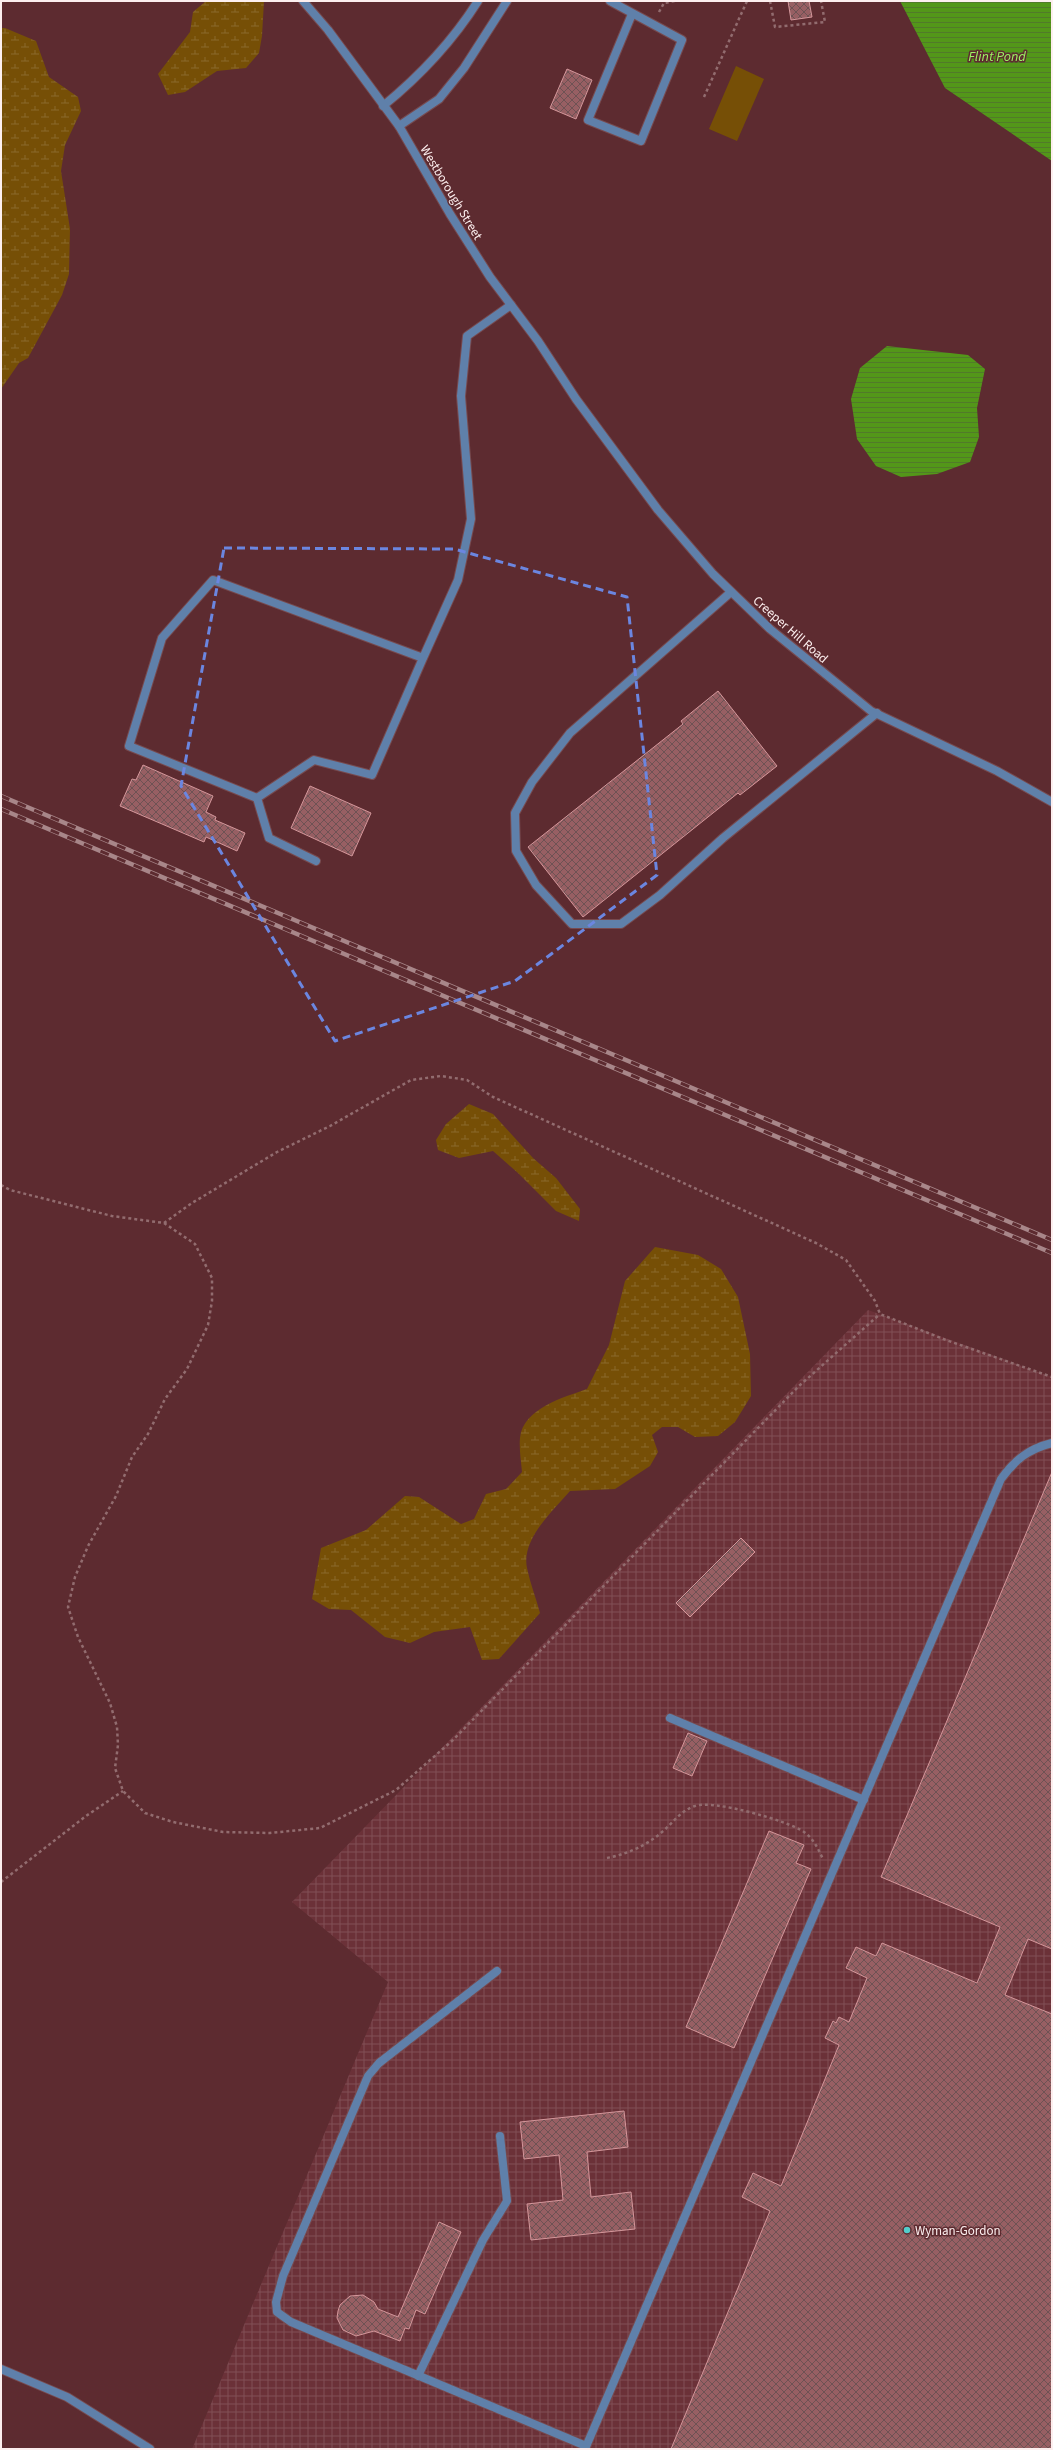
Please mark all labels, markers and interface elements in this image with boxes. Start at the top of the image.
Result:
water label: Flint Pond [968,47,1026,67]
street label: Westborough Street [416,142,487,244]
street label: Creeper Hill Road [749,592,832,667]
place label: Wyman-Gordon [915,2222,1001,2240]
marker: Wyman-Gordon [902,2225,912,2235]

